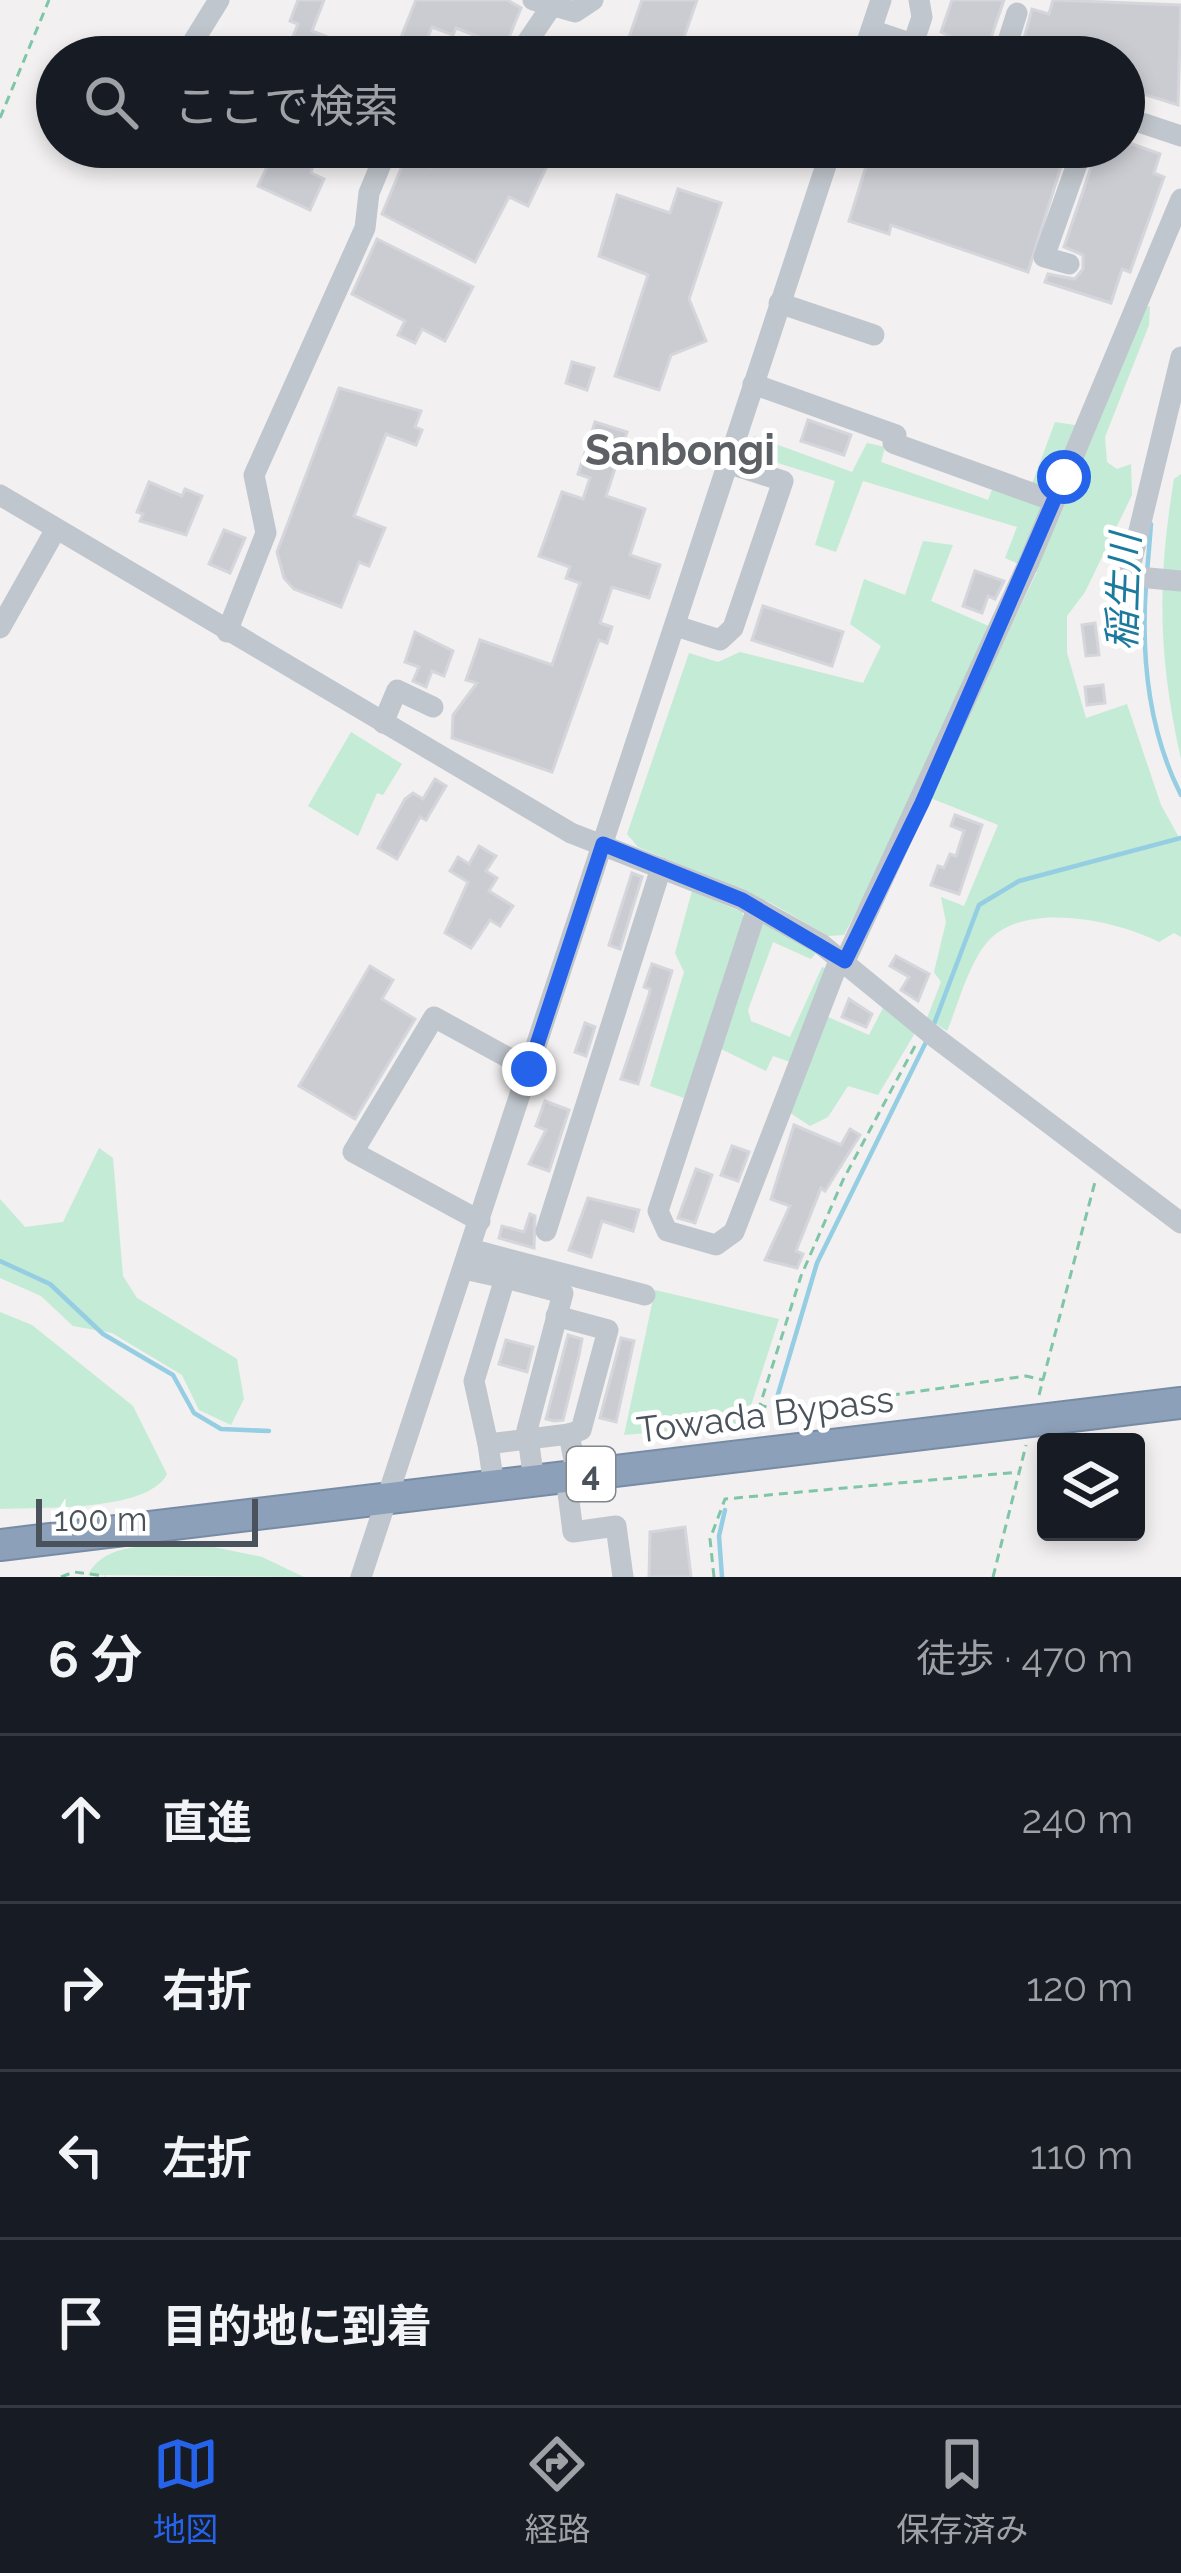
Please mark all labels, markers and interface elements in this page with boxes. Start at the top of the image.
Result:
search box [36,36,1145,168]
icon: search [78,69,144,135]
text: ここで検索 [174,80,399,133]
district label: Sanbongi [585,426,775,475]
route start [1037,450,1091,504]
water label: 稲生川 [1098,529,1148,651]
route end [502,1042,556,1096]
street label: Towada Bypass [634,1377,896,1451]
map controls [1037,1433,1145,1541]
button: layers [1037,1433,1145,1541]
road number: 4 [567,1447,615,1501]
scale bar [36,1493,258,1546]
text: 100 m [54,1500,147,1539]
text: 6 分 [48,1629,142,1689]
text: 徒歩 · 470 m [916,1635,1133,1681]
icon: ahead [48,1786,114,1852]
text: 直進 [162,1796,252,1849]
text: 240 m [1022,1796,1133,1842]
icon: right [48,1954,114,2020]
text: 右折 [162,1964,252,2017]
text: 120 m [1026,1964,1133,2010]
icon: left [48,2122,114,2188]
text: 左折 [162,2132,252,2185]
text: 110 m [1030,2132,1133,2178]
icon: arrive [48,2290,114,2356]
text: 目的地に到着 [162,2300,432,2353]
tab: 地図 [153,2431,219,2551]
tab: 経路 [524,2431,590,2551]
tab: 保存済み [896,2431,1028,2551]

